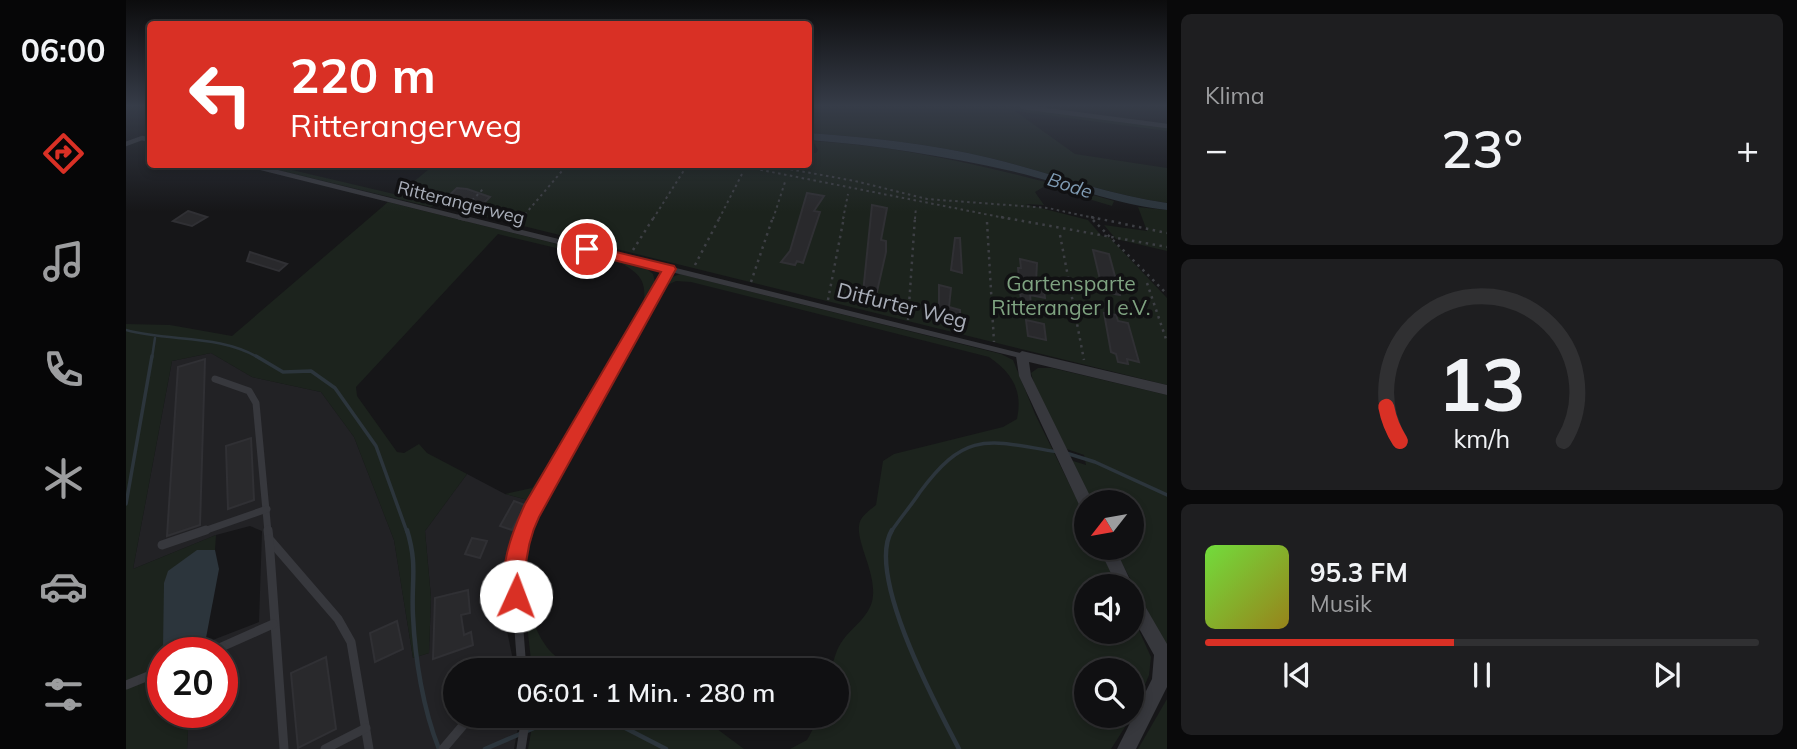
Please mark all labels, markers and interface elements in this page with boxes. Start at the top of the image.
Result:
text: 06:00 [21,30,105,70]
text: 220 m [290,44,436,105]
icon: left [175,49,266,140]
text: Klima [1205,81,1265,110]
text: Ritterangerweg [290,105,522,145]
text: 23° [1441,116,1523,181]
text: − [1205,125,1228,173]
text: + [1736,125,1759,173]
icon: directions [39,129,88,178]
water label: Bode [1045,167,1095,203]
street label: Ritterangerweg [395,176,527,229]
pin [557,219,617,279]
icon: arrive [568,230,606,268]
icon: music [39,237,88,286]
park label: Gartensparte Ritteranger I e.V. [991,270,1151,320]
street label: Ditfurter Weg [834,276,970,334]
text: 13 [1438,338,1526,429]
icon: phone [39,345,88,394]
text: km/h [1454,422,1510,453]
icon: climate [39,454,88,503]
north arrow [1074,490,1144,560]
map controls [1074,490,1144,728]
text: 95.3 FM [1310,556,1408,589]
position arrow [479,559,553,633]
icon: car [39,562,88,611]
button: sound [1074,574,1144,644]
text: Musik [1310,589,1372,618]
speed limit sign: 20 [147,637,238,728]
icon: previous [1278,656,1316,694]
icon: pause [1463,656,1501,694]
icon: next [1648,656,1686,694]
button: search [1074,658,1144,728]
icon: filters [39,670,88,719]
text: 06:01 · 1 Min. · 280 m [517,676,775,709]

